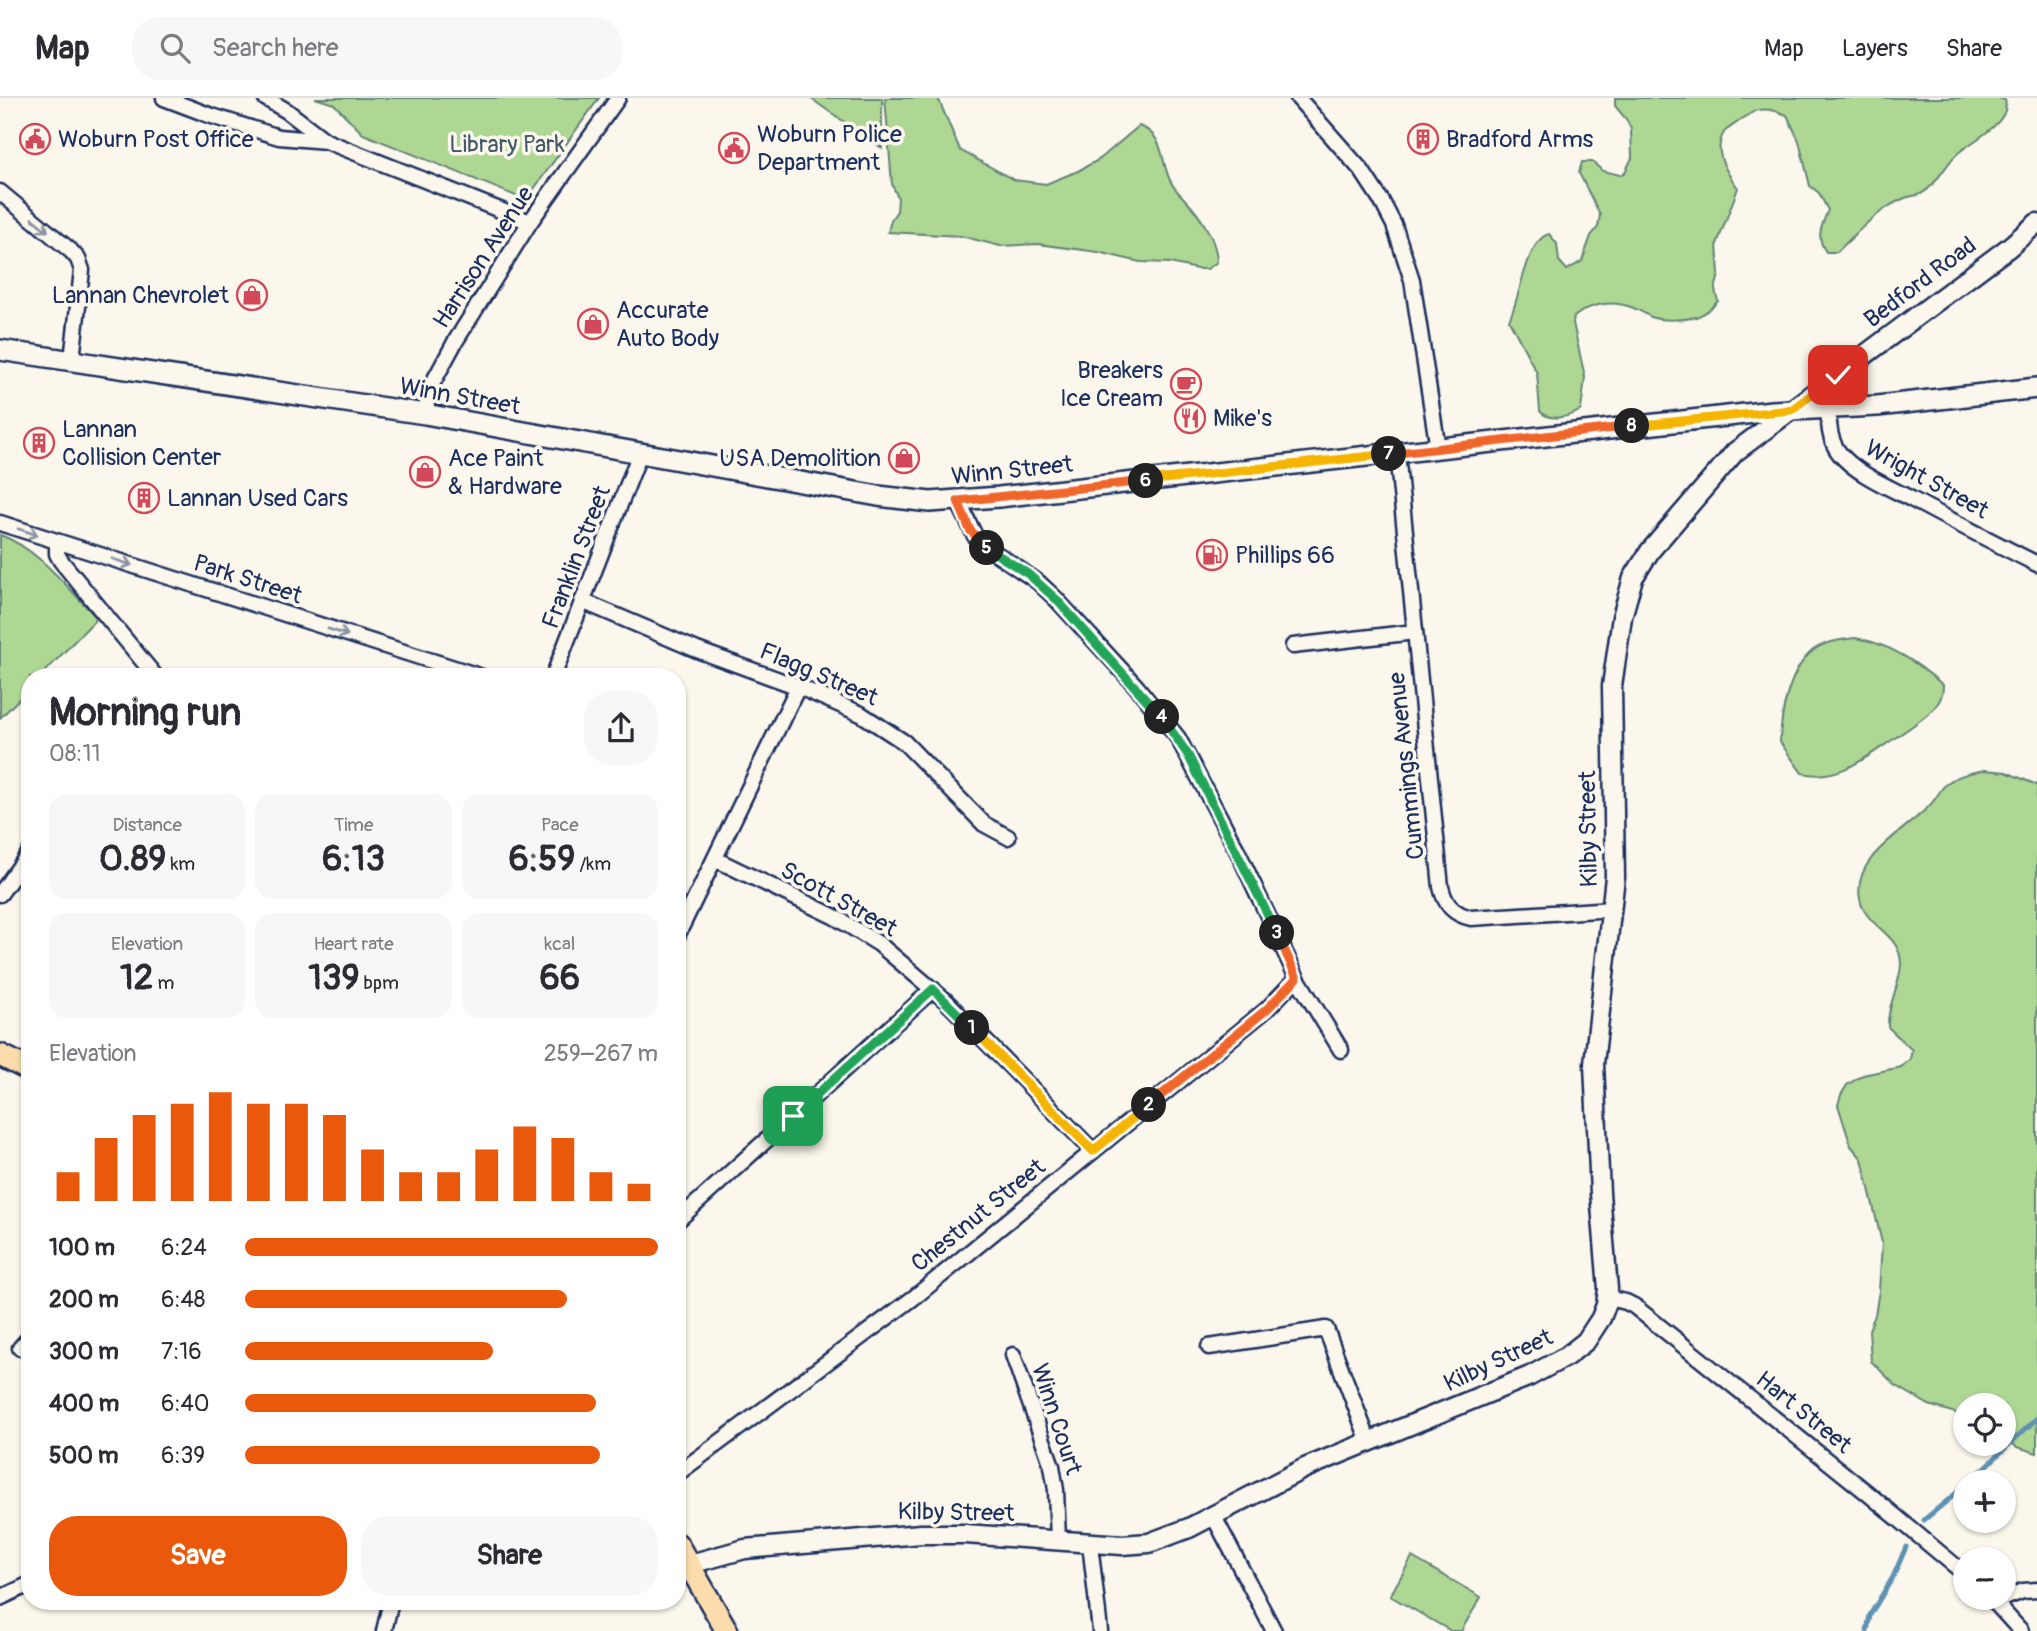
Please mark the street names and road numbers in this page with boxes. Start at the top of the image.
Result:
street label: Harrison Avenue [427,181,540,334]
street label: Bedford Road [1858,231,1982,334]
street label: Winn Street [397,372,523,421]
street label: Wright Street [1860,434,1994,525]
street label: Winn Street [950,450,1075,491]
street label: Franklin Street [536,481,617,633]
street label: Park Street [190,548,306,611]
street label: Flagg Street [755,637,883,713]
street label: Cummings Avenue [1382,671,1431,861]
street label: Kilby Street [1573,770,1604,888]
street label: Scott Street [775,856,902,943]
street label: Chestnut Street [905,1152,1051,1278]
street label: Kilby Street [1439,1322,1558,1398]
street label: Winn Court [1025,1360,1088,1479]
street label: Hart Street [1750,1365,1858,1460]
street label: Kilby Street [897,1497,1015,1528]

